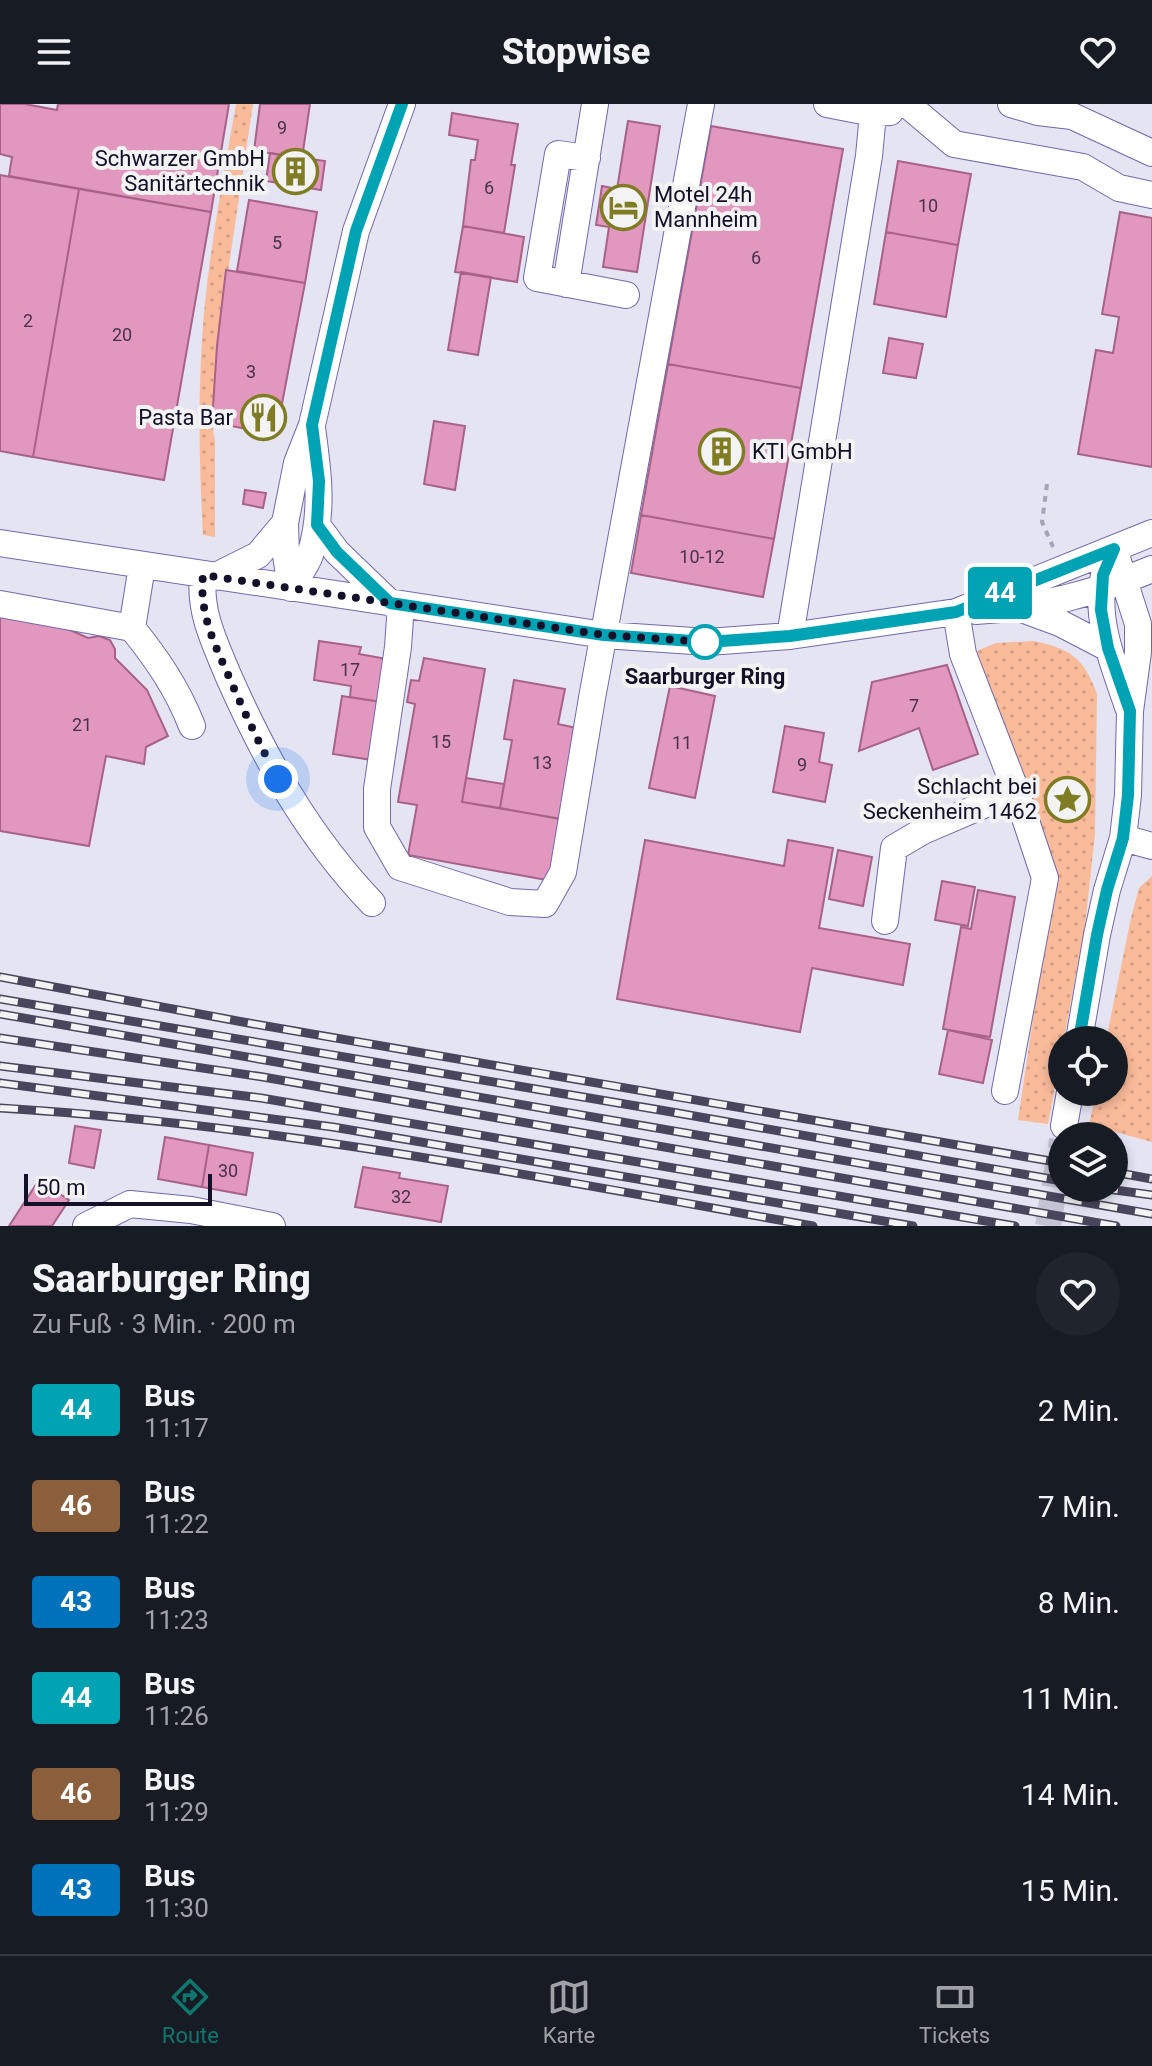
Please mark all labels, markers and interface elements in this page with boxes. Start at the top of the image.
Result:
icon: menu [32,30,76,74]
icon: heart [1076,30,1120,74]
text: Stopwise [502,31,650,73]
house number: 9 [277,117,287,138]
place label: Schwarzer GmbH Sanitärtechnik [95,146,266,196]
building icon: Schwarzer GmbH Sanitärtechnik [272,147,320,195]
house number: 6 [484,177,494,198]
place label: Motel 24h Mannheim [654,182,758,232]
hotel icon: Motel 24h Mannheim [599,183,647,231]
house number: 10 [918,195,938,216]
house number: 5 [272,232,282,253]
house number: 6 [751,247,761,268]
house number: 2 [23,310,33,331]
house number: 20 [112,324,132,345]
house number: 3 [246,361,256,382]
restaurant icon: Pasta Bar [240,393,288,441]
place label: Pasta Bar [138,405,234,430]
building icon: KTI GmbH [697,427,745,475]
place label: KTI GmbH [752,439,853,464]
house number: 10-12 [679,546,725,567]
line badge: 44 [964,567,1036,619]
text: 44 [984,576,1016,609]
marker: Saarburger Ring [688,625,722,659]
house number: 17 [340,659,360,680]
place label: Saarburger Ring [625,664,785,689]
house number: 7 [909,695,919,716]
house number: 21 [72,714,92,735]
house number: 15 [431,731,451,752]
house number: 11 [672,732,692,753]
house number: 13 [532,752,552,773]
house number: 9 [797,754,807,775]
your location [258,759,298,799]
place label: Schlacht bei Seckenheim 1462 [863,774,1037,824]
place icon: Schlacht bei Seckenheim 1462 [1044,775,1092,823]
map controls [1048,1026,1128,1202]
button: locate [1048,1026,1128,1106]
button: layers [1048,1122,1128,1202]
house number: 30 [218,1160,238,1181]
scale bar [24,1170,212,1206]
text: 50 m [36,1175,85,1200]
house number: 32 [391,1186,411,1207]
button: heart [1036,1252,1120,1336]
text: Saarburger Ring [32,1257,311,1301]
text: Zu Fuß · 3 Min. · 200 m [32,1309,296,1339]
text: Bus [144,1378,195,1413]
text: 44 [60,1393,92,1426]
text: 2 Min. [1038,1393,1120,1428]
text: 11:17 [144,1413,209,1443]
text: Bus [144,1474,195,1509]
text: 46 [60,1489,92,1522]
text: 7 Min. [1038,1489,1120,1524]
text: 11:22 [144,1509,209,1539]
text: Bus [144,1570,195,1605]
text: 43 [60,1585,92,1618]
text: 8 Min. [1038,1585,1120,1620]
text: 11:23 [144,1605,209,1635]
text: Bus [144,1666,195,1701]
text: 44 [60,1681,92,1714]
text: 11 Min. [1021,1681,1120,1716]
text: 11:26 [144,1701,209,1731]
text: Bus [144,1762,195,1797]
text: 46 [60,1777,92,1810]
text: 14 Min. [1021,1777,1120,1812]
text: 11:29 [144,1797,209,1827]
text: Bus [144,1858,195,1893]
text: 43 [60,1873,92,1906]
text: 15 Min. [1021,1873,1120,1908]
text: 11:30 [144,1893,209,1923]
tab: Route [162,1975,219,2048]
tab: Karte [543,1975,595,2048]
tab: Tickets [919,1975,990,2048]

